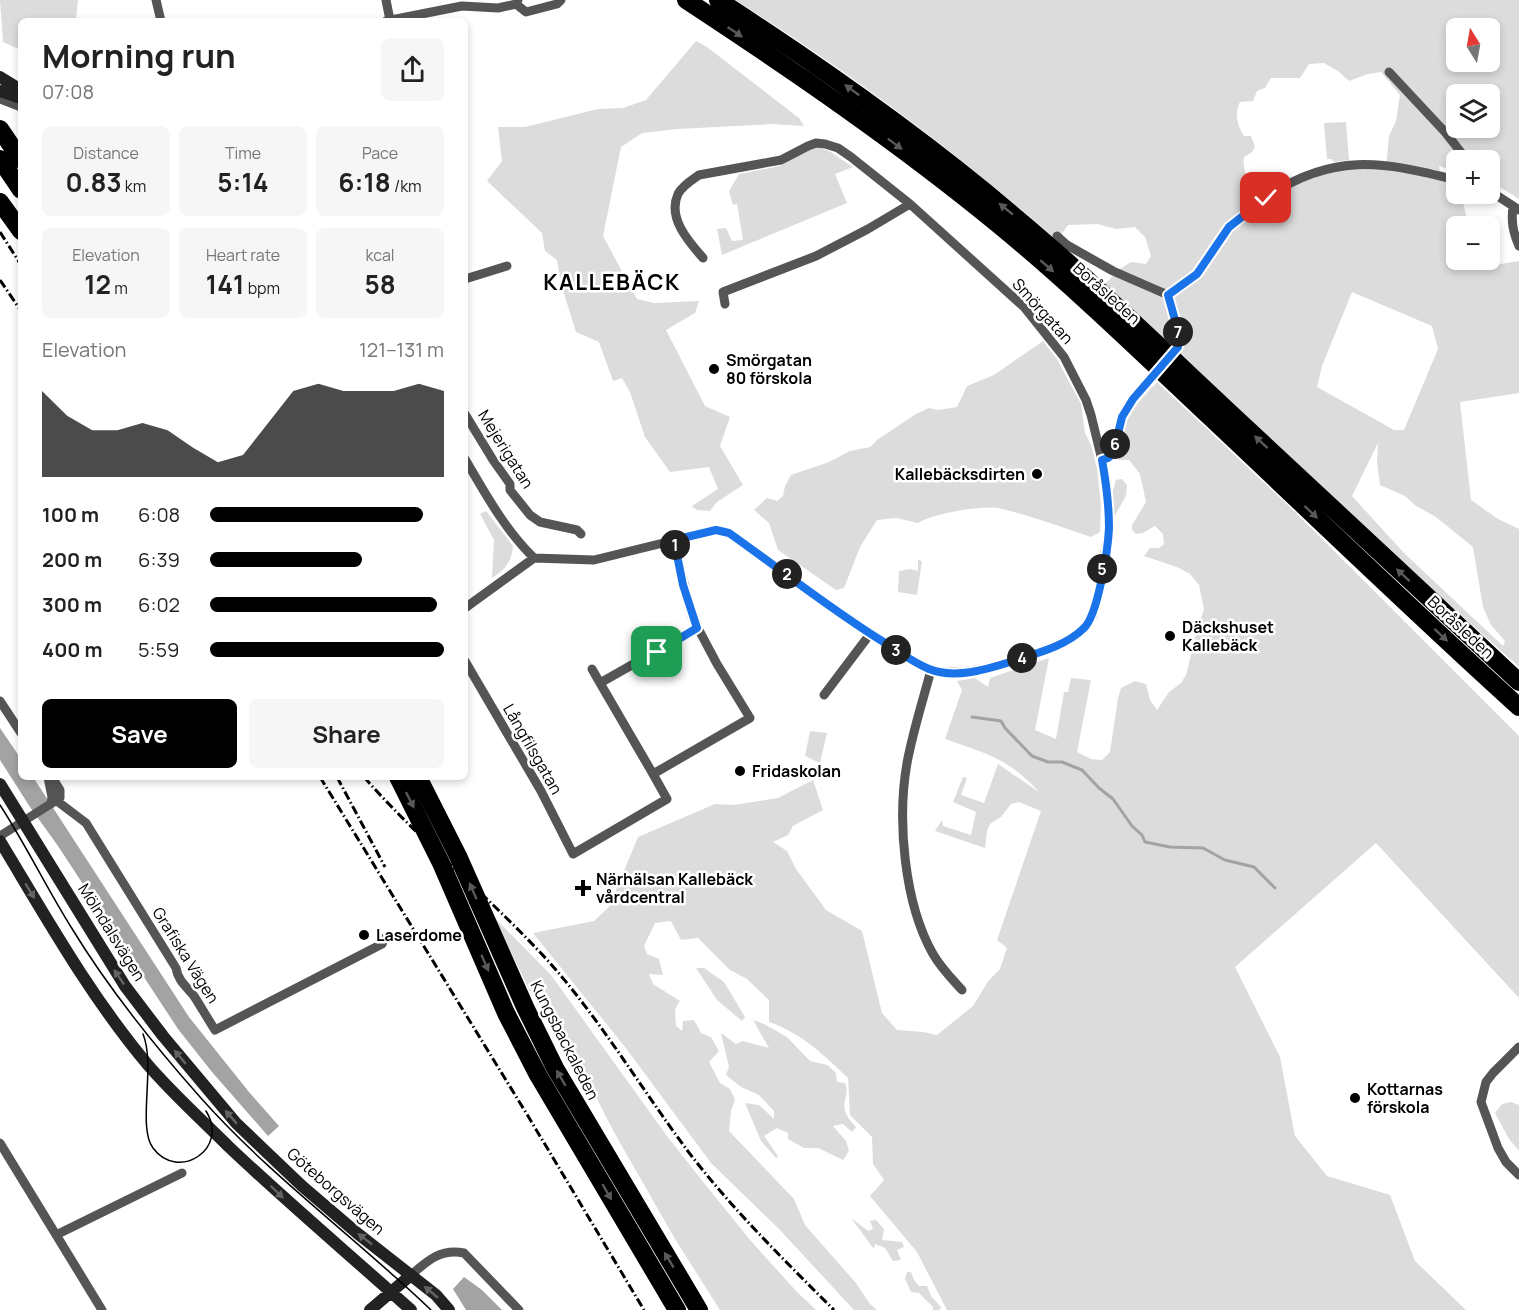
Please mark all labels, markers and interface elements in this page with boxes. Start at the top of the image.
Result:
north arrow [1446,18,1500,72]
map controls [1446,18,1500,270]
one-way arrow [727,26,743,37]
text: Morning run [42,33,236,78]
button: share [381,38,444,101]
text: 07:08 [42,78,94,105]
one-way arrow [844,84,860,96]
button: layers [1446,84,1500,138]
one-way arrow [888,137,903,149]
text: Distance [73,142,139,164]
text: Time [225,142,261,164]
text: Pace [362,142,398,164]
button: + [1446,150,1500,204]
text: 0.83 [66,164,122,200]
text: 5:14 [217,164,269,200]
text: 6:18 [338,164,391,200]
pin [1240,172,1291,223]
text: km [122,175,146,197]
text: /km [391,175,422,197]
icon: check [1249,181,1282,214]
one-way arrow [999,203,1014,216]
button: − [1446,216,1500,270]
text: Elevation [72,244,140,266]
text: Heart rate [206,244,280,266]
text: kcal [365,244,395,266]
street label: Boråsleden [1069,257,1145,329]
one-way arrow [1039,259,1054,272]
text: 12 [84,266,111,302]
text: 141 [206,266,244,302]
text: 58 [364,266,396,302]
district label: KALLEBÄCK [543,267,681,297]
street label: Smörgatan [1008,273,1078,349]
text: m [111,277,128,299]
text: bpm [244,277,280,299]
pin: 7 [1163,317,1193,347]
text: 7 [1174,321,1182,343]
text: Elevation [42,336,126,363]
text: 121–131 m [359,336,444,363]
place label: Smörgatan 80 förskola [726,349,812,389]
marker: Smörgatan 80 förskola [707,362,721,376]
street label: Mejerigatan [473,406,539,492]
pin: 6 [1100,429,1130,459]
text: 6 [1110,433,1120,455]
one-way arrow [1254,435,1268,449]
place label: Kallebäcksdirten [895,463,1025,485]
marker: Kallebäcksdirten [1030,467,1044,481]
text: 100 m [42,501,99,528]
text: 6:08 [138,501,180,528]
one-way arrow [1304,505,1318,519]
pin: 1 [660,530,690,560]
text: 1 [671,534,679,556]
text: 200 m [42,546,102,573]
text: 6:39 [138,546,180,573]
pin: 5 [1087,554,1117,584]
text: 5 [1097,558,1107,580]
pin: 2 [772,559,802,589]
text: 2 [782,563,792,585]
one-way arrow [1396,568,1411,582]
text: 300 m [42,591,102,618]
text: 6:02 [138,591,180,618]
street label: Boråsleden [1423,591,1499,663]
place label: Däckshuset Kallebäck [1182,616,1274,656]
pin [631,626,682,677]
one-way arrow [1434,628,1448,642]
marker: Däckshuset Kallebäck [1163,629,1177,643]
icon: arrive [640,635,673,668]
pin: 3 [881,635,911,665]
text: 400 m [42,636,102,663]
text: 5:59 [138,636,180,663]
text: 3 [891,639,901,661]
pin: 4 [1007,643,1037,673]
text: 4 [1017,647,1027,669]
button: Save [42,699,237,768]
button: Share [249,699,444,768]
street label: Långfilsgatan [498,700,568,798]
place label: Fridaskolan [752,760,841,782]
marker: Fridaskolan [733,764,747,778]
one-way arrow [405,791,415,808]
place label: Närhälsan Kallebäck vårdcentral [596,868,753,908]
street label: Mölndalsvägen [73,879,151,985]
marker: Närhälsan Kallebäck vårdcentral [574,879,592,897]
one-way arrow [468,882,477,900]
one-way arrow [25,883,36,899]
street label: Grafiska Vägen [148,903,224,1007]
place label: Laserdome [376,924,462,946]
marker: Laserdome [357,928,371,942]
one-way arrow [480,954,490,972]
one-way arrow [113,969,125,985]
street label: Kungsbackaleden [525,977,605,1103]
one-way arrow [174,1050,187,1065]
one-way arrow [556,1069,566,1086]
place label: Kottarnas förskola [1367,1078,1443,1118]
marker: Kottarnas förskola [1348,1091,1362,1105]
one-way arrow [225,1110,238,1125]
street label: Göteborgsvägen [282,1142,390,1240]
one-way arrow [602,1184,612,1201]
one-way arrow [269,1185,283,1199]
one-way arrow [357,1232,373,1245]
one-way arrow [664,1252,675,1268]
one-way arrow [423,1285,439,1298]

